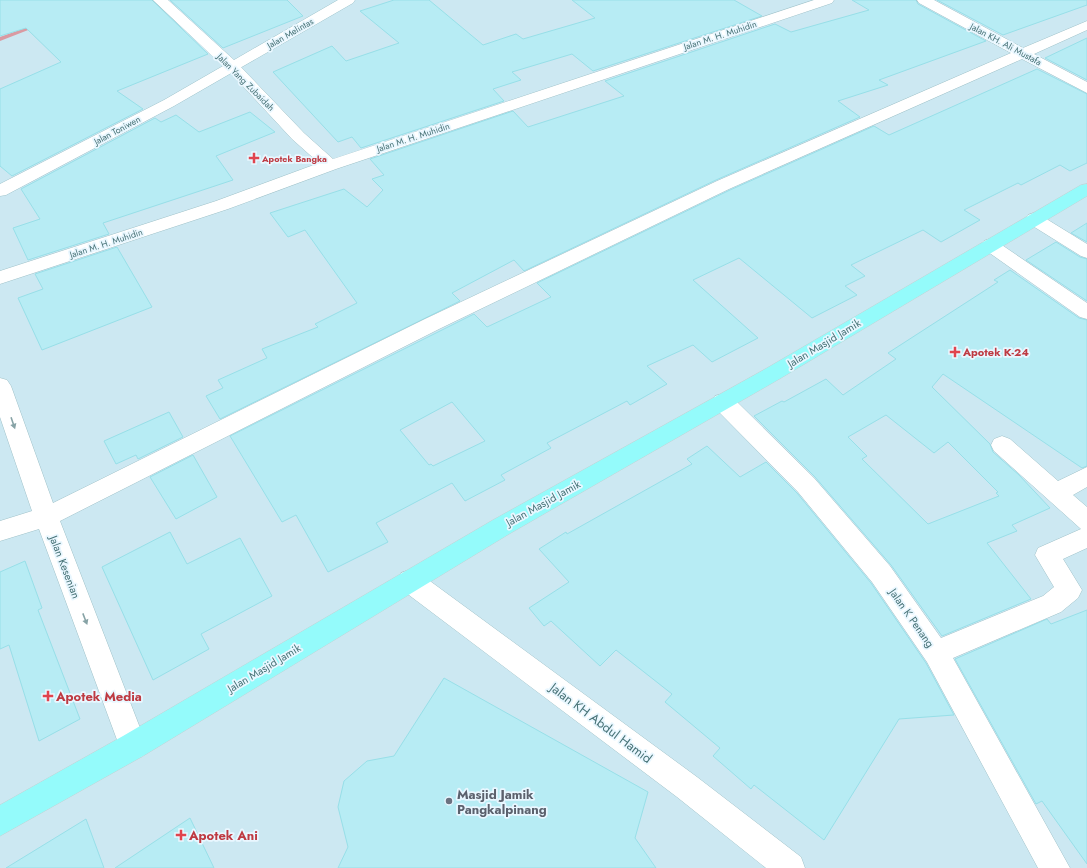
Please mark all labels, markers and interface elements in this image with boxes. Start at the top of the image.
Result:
street label: Jalan Melintas [264,14,316,52]
street label: Jalan M. H. Muhidin [681,17,758,53]
street label: Jalan KH. Ali Mustafa [967,19,1044,68]
street label: Jalan Yang Zubaidah [214,50,278,114]
street label: Jalan Toniwen [91,112,143,148]
street label: Jalan M. H. Muhidin [374,119,451,155]
place label: Apotek Bangka [261,152,327,165]
marker: Apotek Bangka [249,153,259,163]
street label: Jalan M. H. Muhidin [67,225,144,261]
street label: Jalan Masjid Jamik [783,315,864,372]
place label: Apotek K-24 [962,344,1029,360]
marker: Apotek K-24 [950,347,960,357]
one-way arrow [10,417,16,429]
street label: Jalan Masjid Jamik [501,476,583,531]
street label: Jalan Kesenian [45,531,84,601]
street label: Jalan K Penang [885,584,938,651]
one-way arrow [82,613,88,625]
street label: Jalan Masjid Jamik [223,640,304,697]
street label: Jalan KH Abdul Hamid [544,677,656,768]
place label: Apotek Media [55,687,142,706]
marker: Apotek Media [43,691,53,701]
place label: Masjid Jamik Pangkalpinang [457,785,547,819]
marker: Masjid Jamik Pangkalpinang [444,796,454,806]
place label: Apotek Ani [188,826,258,845]
marker: Apotek Ani [176,830,186,840]

